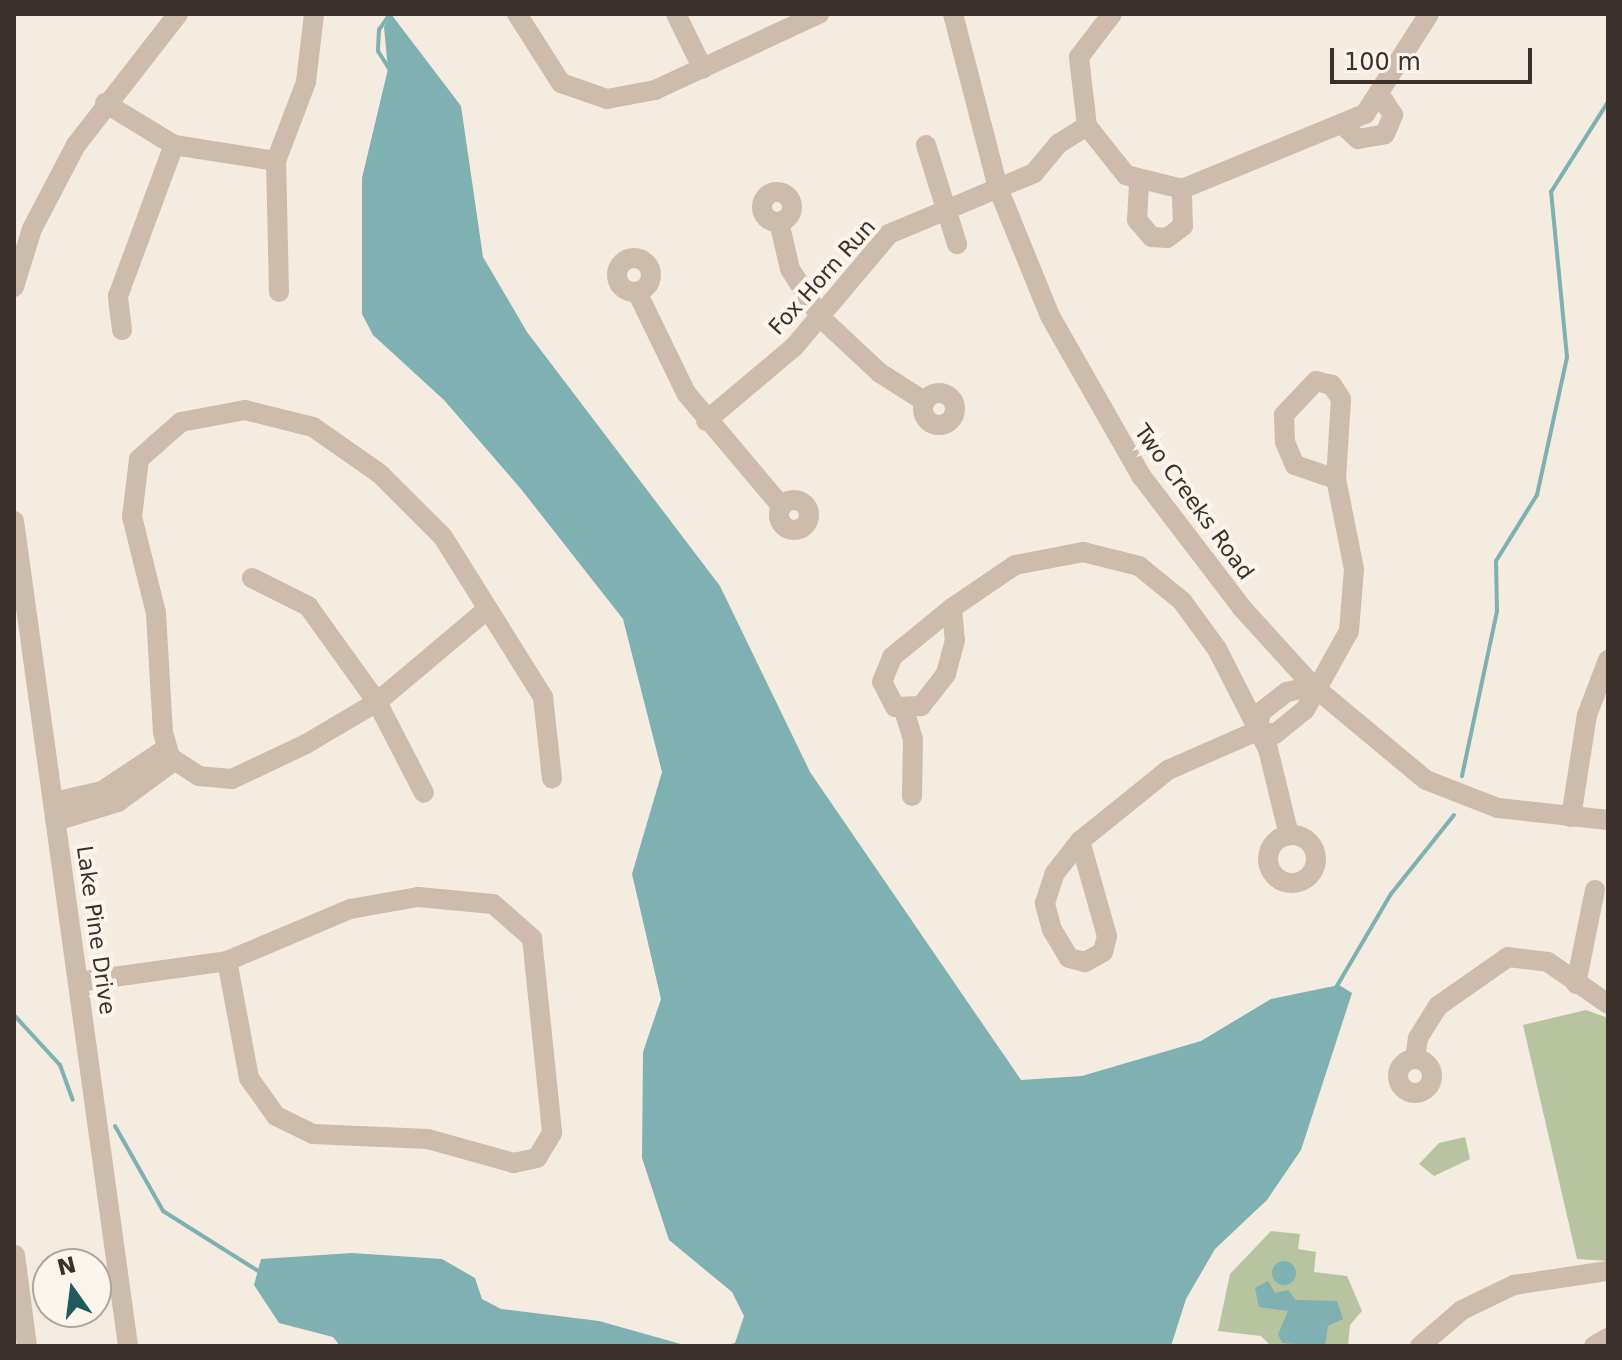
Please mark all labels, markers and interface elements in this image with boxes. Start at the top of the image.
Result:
scale bar [1334,32,1536,82]
text: 100 m [1344,48,1421,76]
street label: Fox Horn Run [763,214,881,340]
street label: Two Creeks Road [1129,419,1259,585]
street label: Lake Pine Drive [71,844,121,1016]
north arrow [32,1248,112,1328]
text: N [55,1252,79,1281]

